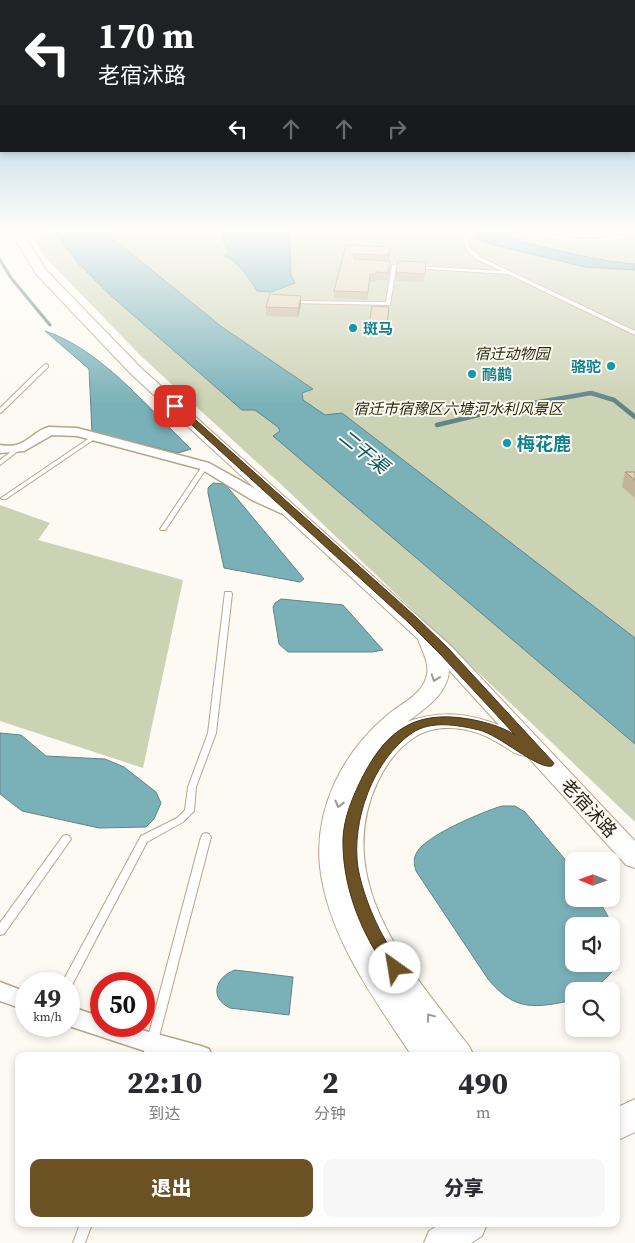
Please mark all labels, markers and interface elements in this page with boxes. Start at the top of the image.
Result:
text: 170 m [98,12,194,60]
icon: left [15,20,80,85]
text: 老宿沭路 [98,60,186,90]
icon: left [224,115,252,143]
icon: ahead [277,115,305,143]
icon: ahead [330,115,358,143]
icon: right [383,115,411,143]
place label: 斑马 [363,318,393,339]
marker: 斑马 [347,322,359,334]
park label: 宿迁动物园 [474,343,551,364]
place label: 骆驼 [571,356,601,377]
marker: 骆驼 [605,360,617,372]
place label: 鸸鹋 [482,364,512,385]
marker: 鸸鹋 [466,368,478,380]
pin [154,385,196,427]
icon: arrive [161,392,189,420]
park label: 宿迁市宿豫区六塘河水利风景区 [353,398,565,419]
water label: 二干渠 [334,423,397,481]
place label: 梅花鹿 [517,431,571,456]
marker: 梅花鹿 [501,437,513,449]
one-way arrow [431,673,441,682]
street label: 老宿沭路 [555,773,623,843]
one-way arrow [334,800,345,809]
north arrow [565,852,620,908]
map controls [565,852,620,1037]
button: sound [565,917,620,972]
position arrow [368,941,420,993]
speed limit sign: 50 [90,972,155,1037]
text: 49 [34,981,61,1015]
button: search [565,982,620,1037]
text: km/h [33,1009,62,1025]
one-way arrow [427,1014,435,1023]
text: 22:10 [127,1062,202,1103]
text: 2 [322,1062,339,1103]
text: 490 [458,1063,508,1104]
text: m [476,1101,490,1123]
text: 到达 [149,1102,181,1124]
text: 分钟 [314,1102,346,1124]
button: 退出 [30,1159,313,1217]
button: 分享 [323,1159,605,1217]

